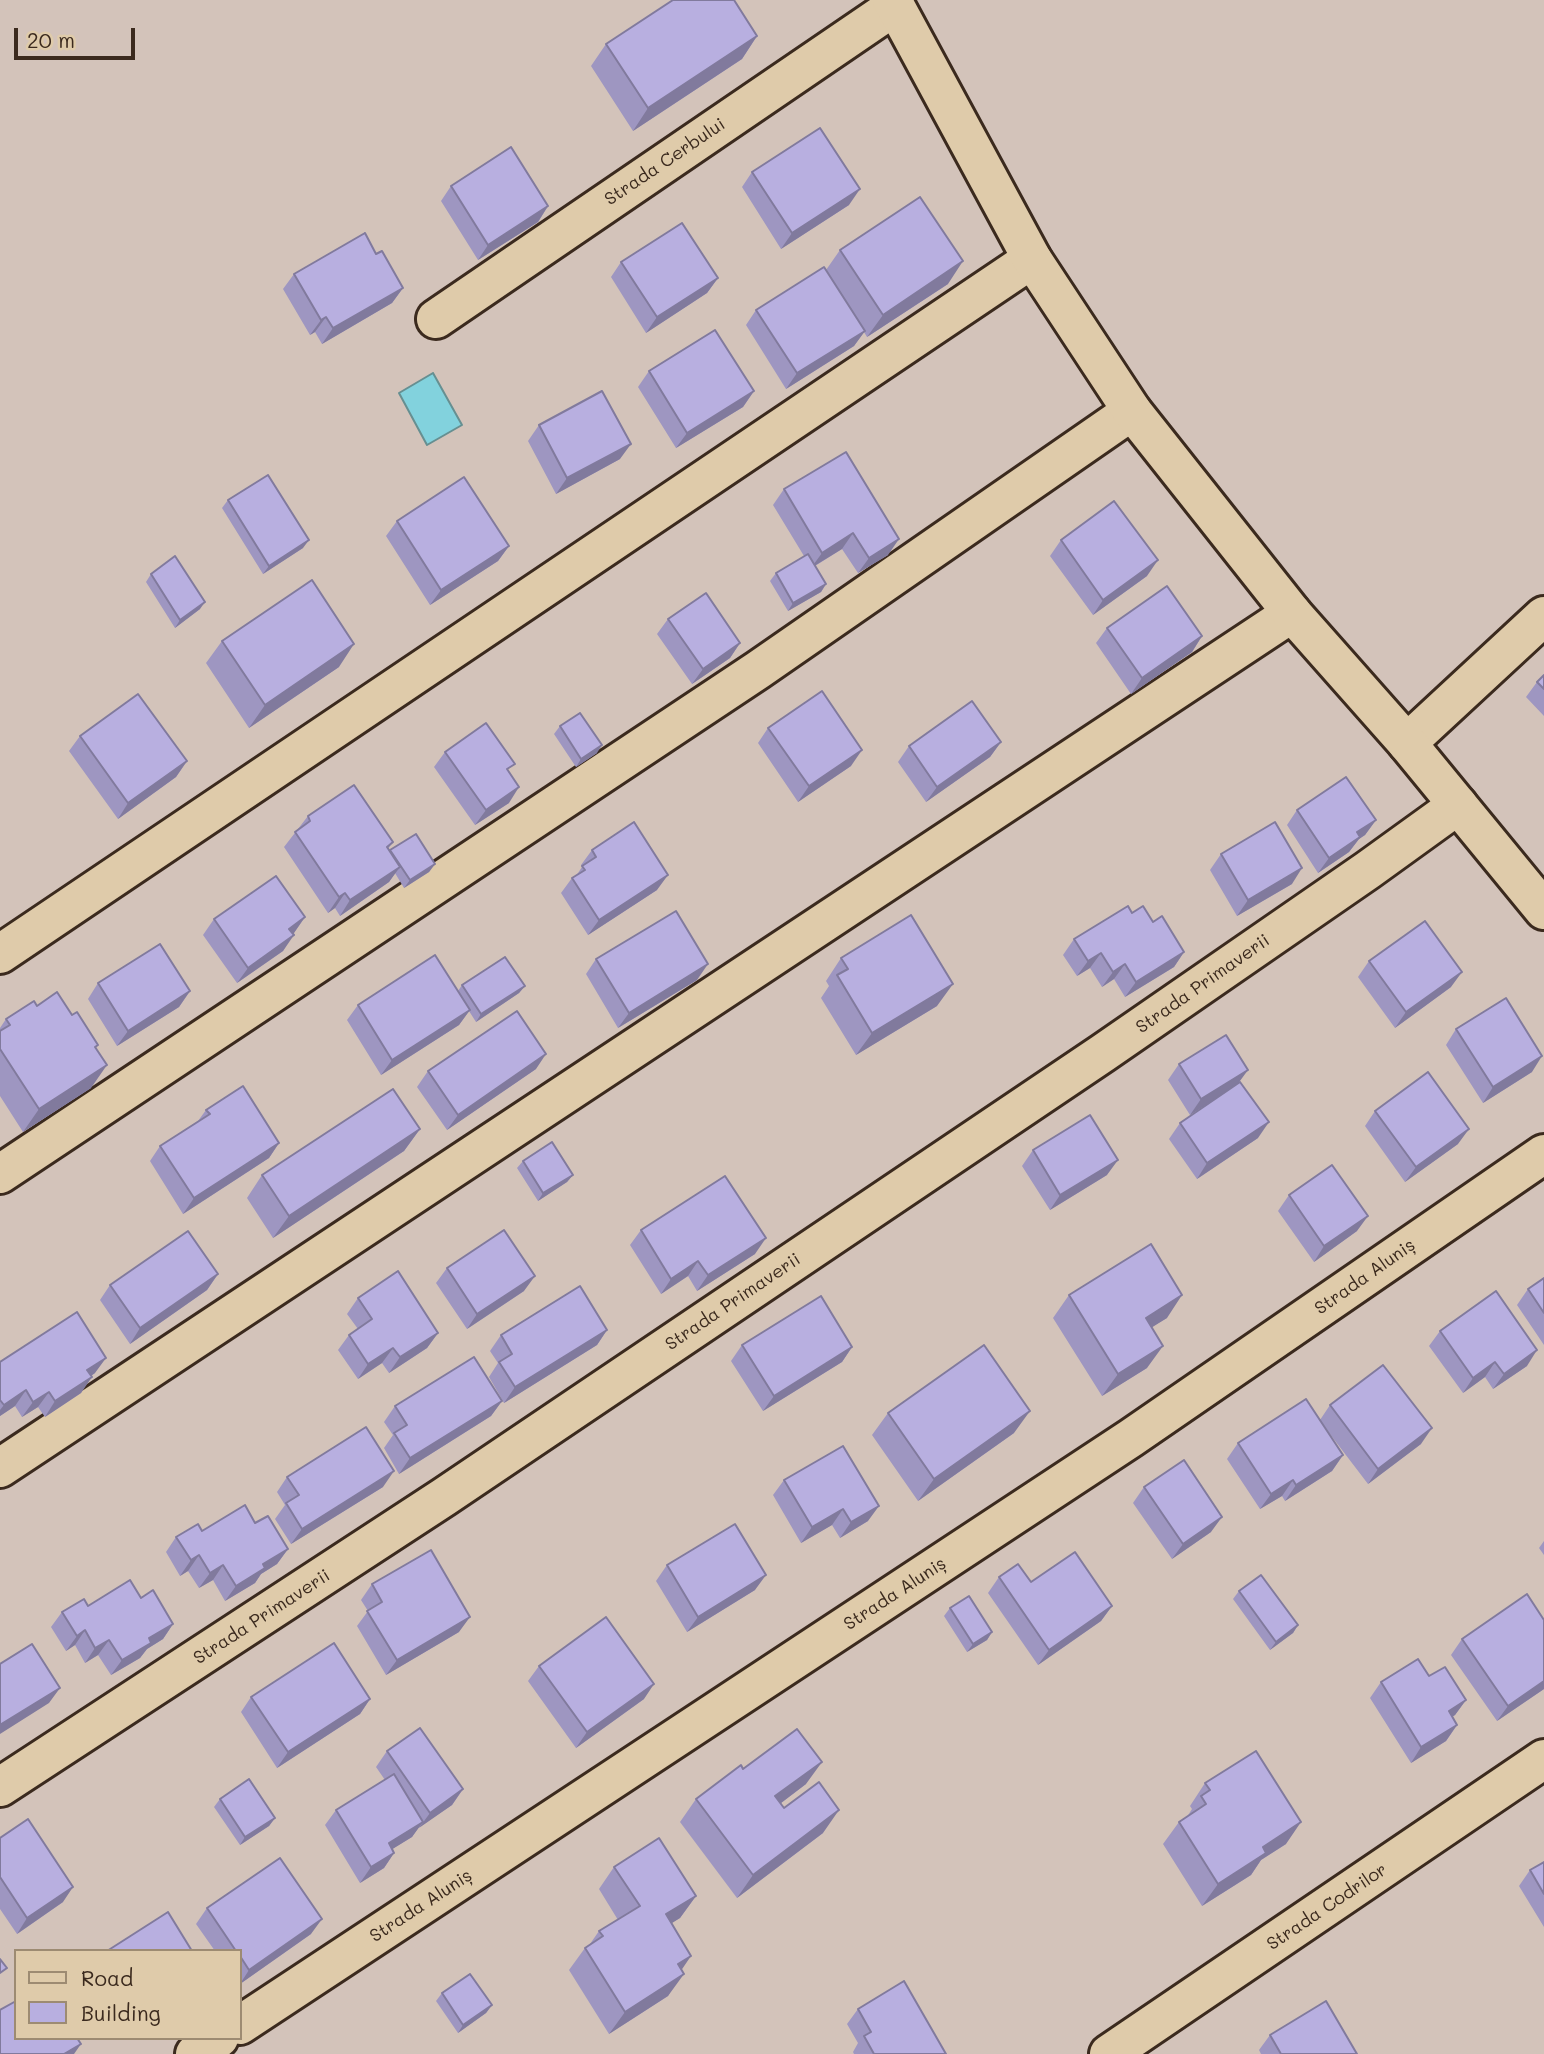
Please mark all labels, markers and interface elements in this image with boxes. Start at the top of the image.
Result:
scale bar [18,14,138,58]
text: 20 m [27,26,75,53]
street label: Strada Cerbului [601,114,729,210]
street label: Strada Primaverii [1132,930,1274,1038]
street label: Strada Aluniș [1311,1234,1419,1320]
street label: Strada Primaverii [661,1249,805,1355]
street label: Strada Aluniș [840,1553,950,1635]
street label: Strada Primaverii [190,1565,334,1669]
street label: Strada Codrilor [1263,1859,1391,1955]
street label: Strada Aluniș [366,1865,476,1947]
legend [14,1949,242,2040]
text: Road [81,1964,133,1991]
text: Building [81,1999,161,2026]

